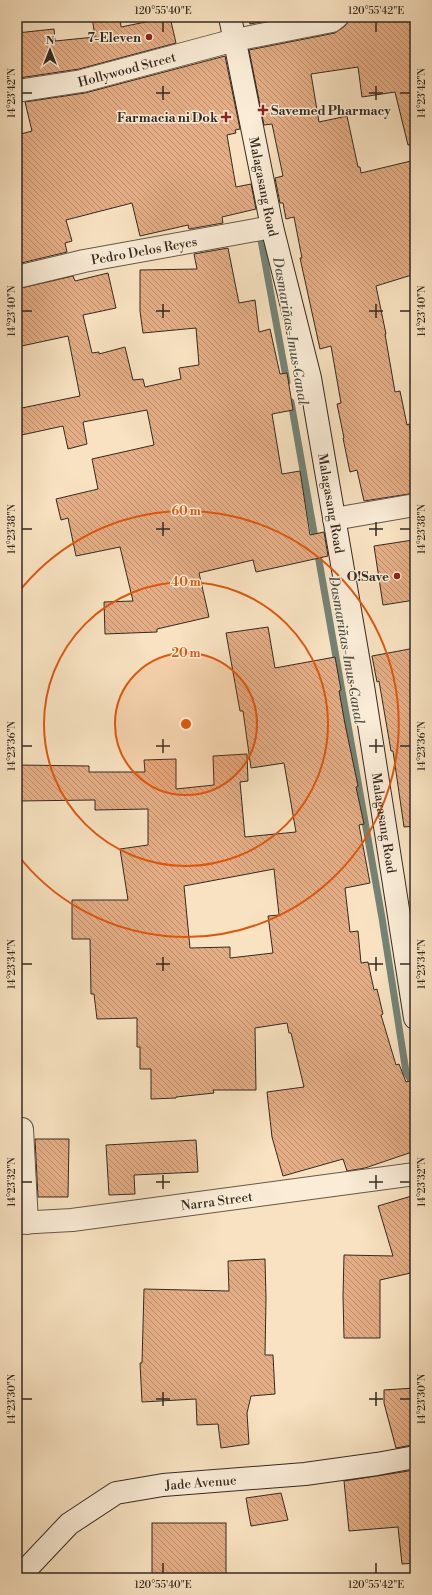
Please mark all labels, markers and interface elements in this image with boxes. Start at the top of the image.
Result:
text: 120°55'40"E [134,5,192,17]
text: 120°55'42"E [348,5,404,17]
north arrow [30,30,70,70]
place label: 7-Eleven [87,30,141,46]
marker: 7-Eleven [144,32,154,42]
text: N [46,34,55,48]
street label: Hollywood Street [76,49,178,91]
text: 14°23'42"N [6,67,18,118]
text: 14°23'42"N [416,67,428,118]
place label: Savemed Pharmacy [271,103,391,119]
marker: Savemed Pharmacy [258,105,268,115]
place label: Farmacia ni Dok [117,110,219,126]
marker: Farmacia ni Dok [221,112,231,122]
street label: Malagasang Road [245,136,281,239]
street label: Pedro Delos Reyes [90,234,199,269]
water label: Dasmariñas-Imus Canal [268,255,312,407]
text: 14°23'40"N [6,285,18,336]
text: 14°23'40"N [416,285,428,336]
street label: Malagasang Road [314,452,347,555]
text: 14°23'38"N [6,503,18,554]
text: 14°23'38"N [416,503,428,554]
text: 60 m [171,504,201,519]
place label: O!Save [347,569,389,585]
marker: O!Save [392,571,402,581]
water label: Dasmariñas-Imus Canal [324,574,368,726]
text: 40 m [171,575,201,590]
text: 20 m [171,646,201,661]
centre of rings [179,717,193,731]
text: 14°23'36"N [6,720,18,771]
text: 14°23'36"N [416,720,428,771]
street label: Malagasang Road [368,772,399,875]
text: 14°23'34"N [6,938,18,989]
text: 14°23'34"N [416,938,428,989]
text: 14°23'32"N [6,1157,18,1207]
text: 14°23'32"N [416,1157,428,1207]
street label: Narra Street [180,1189,254,1214]
text: 14°23'30"N [6,1373,18,1424]
text: 14°23'30"N [416,1373,428,1424]
street label: Jade Avenue [163,1472,237,1494]
text: 120°55'40"E [134,1579,192,1591]
text: 120°55'42"E [348,1579,404,1591]

